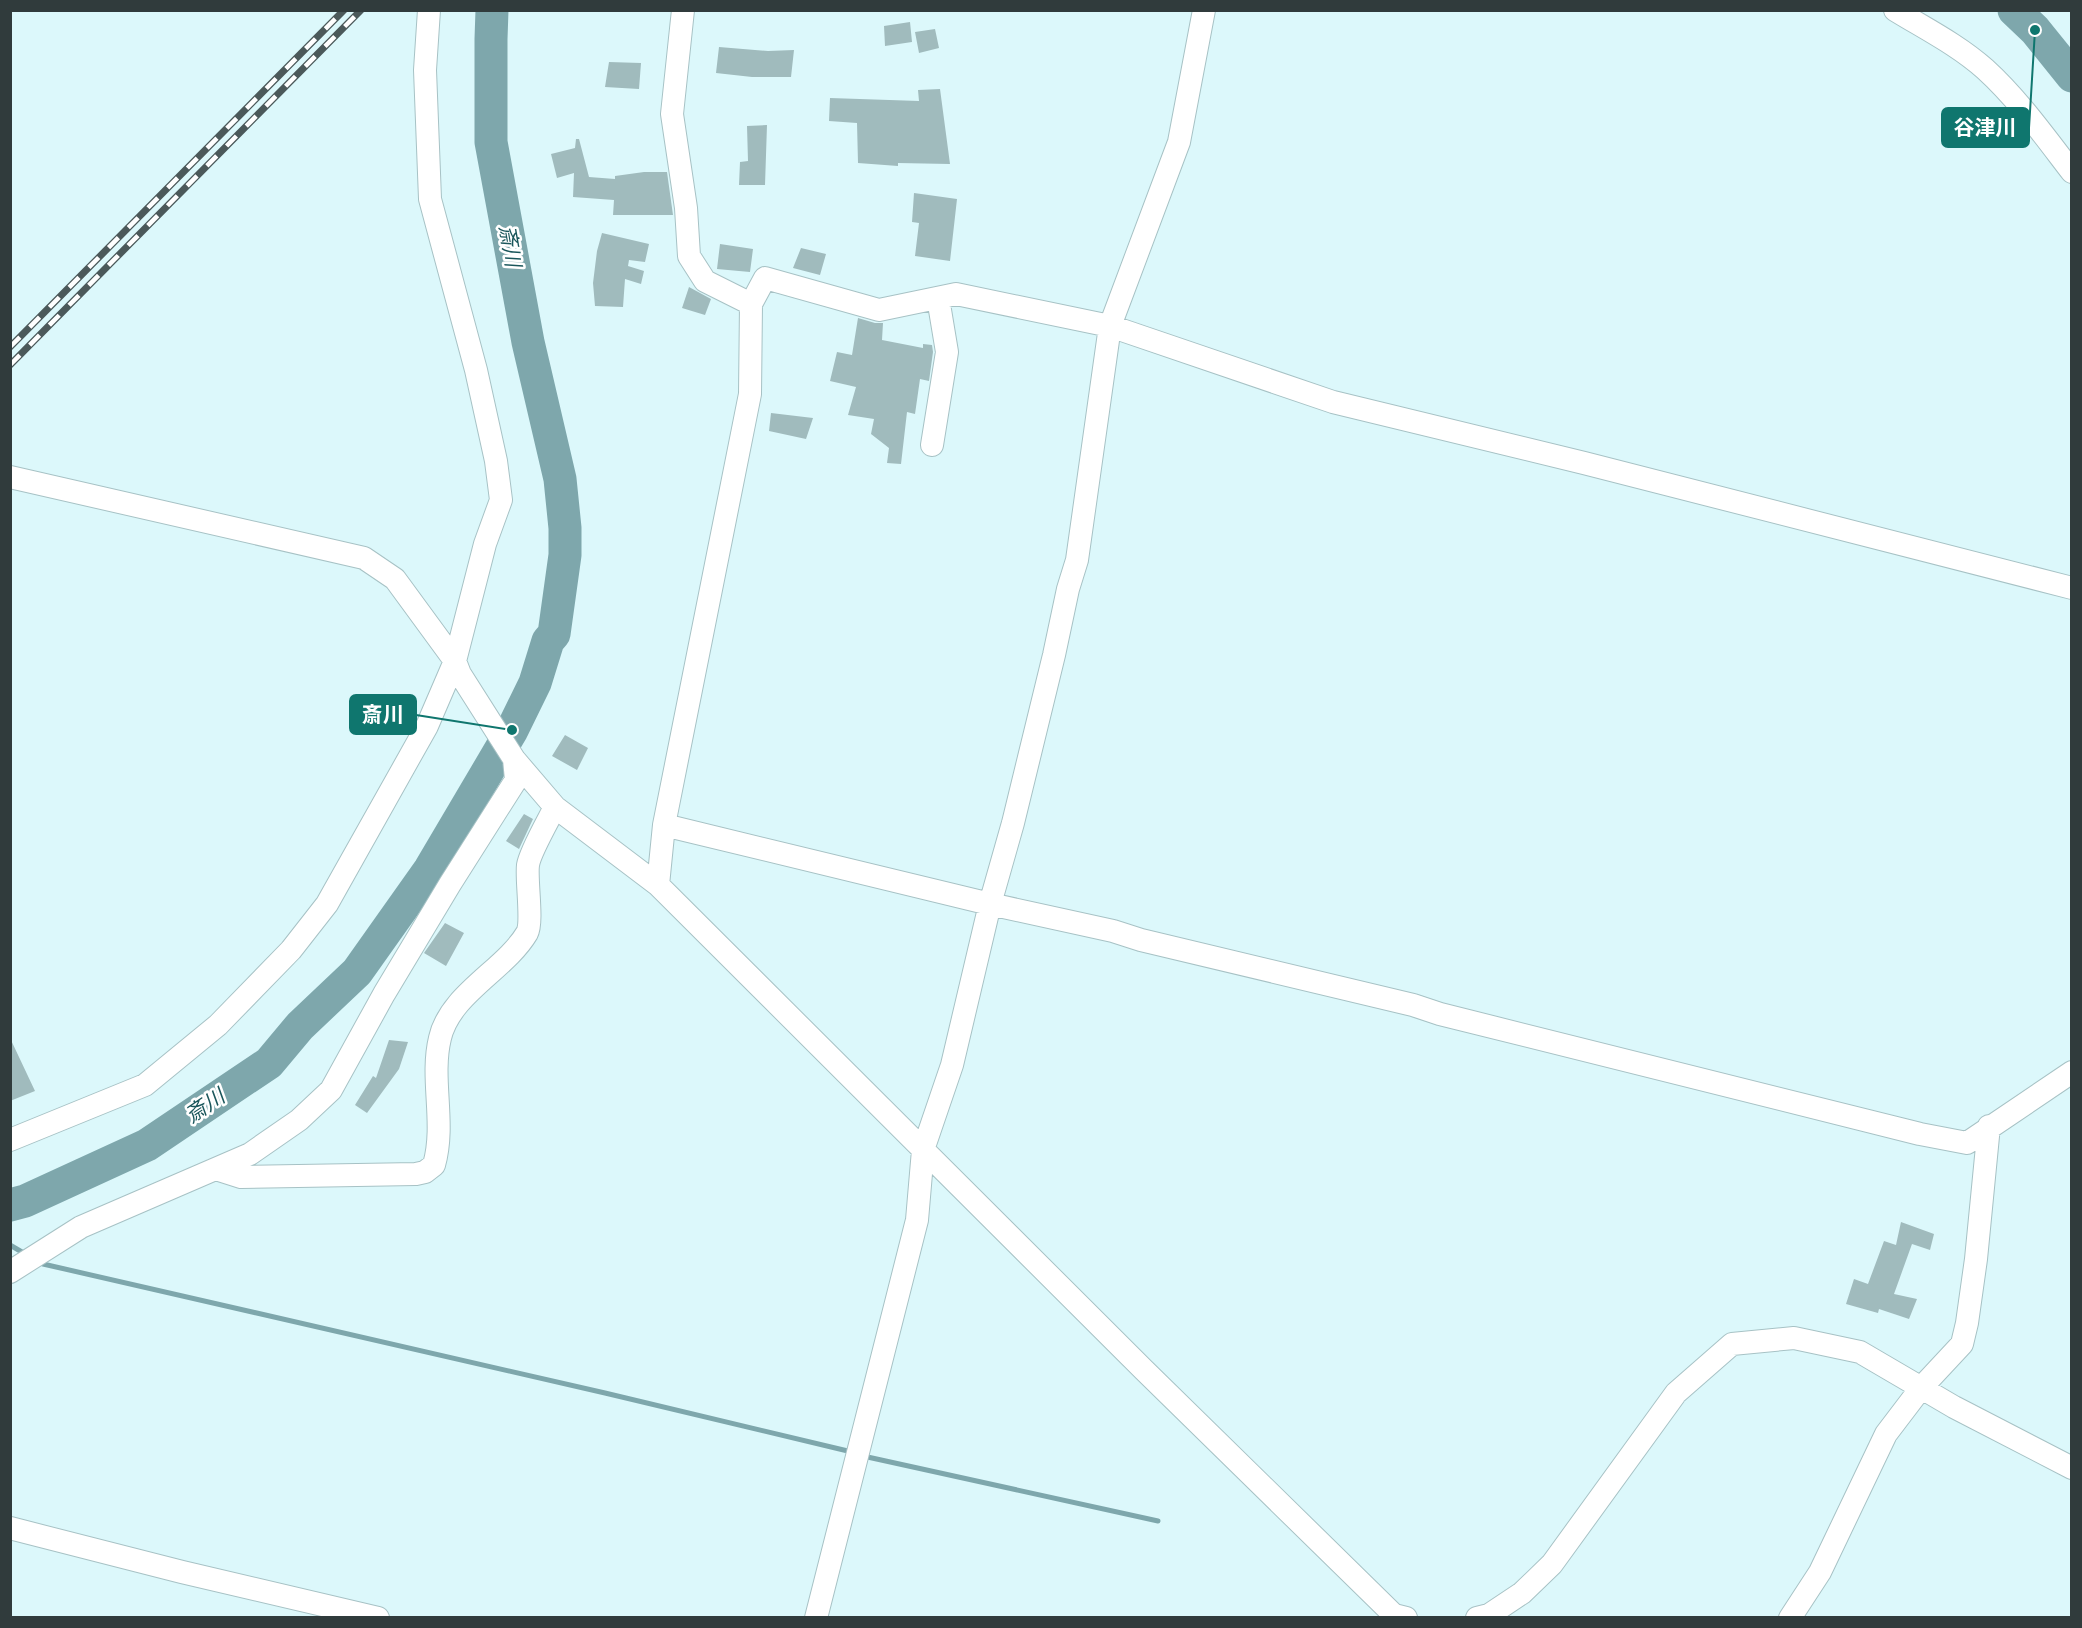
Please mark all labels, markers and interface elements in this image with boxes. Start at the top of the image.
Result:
callout: 谷津川 [1942,108,2029,147]
text: 谷津川 [1954,115,2017,141]
water label: 斎川 [494,223,527,271]
callout: 斎川 [350,695,416,734]
text: 斎川 [362,702,404,728]
water label: 斎川 [180,1082,231,1129]

